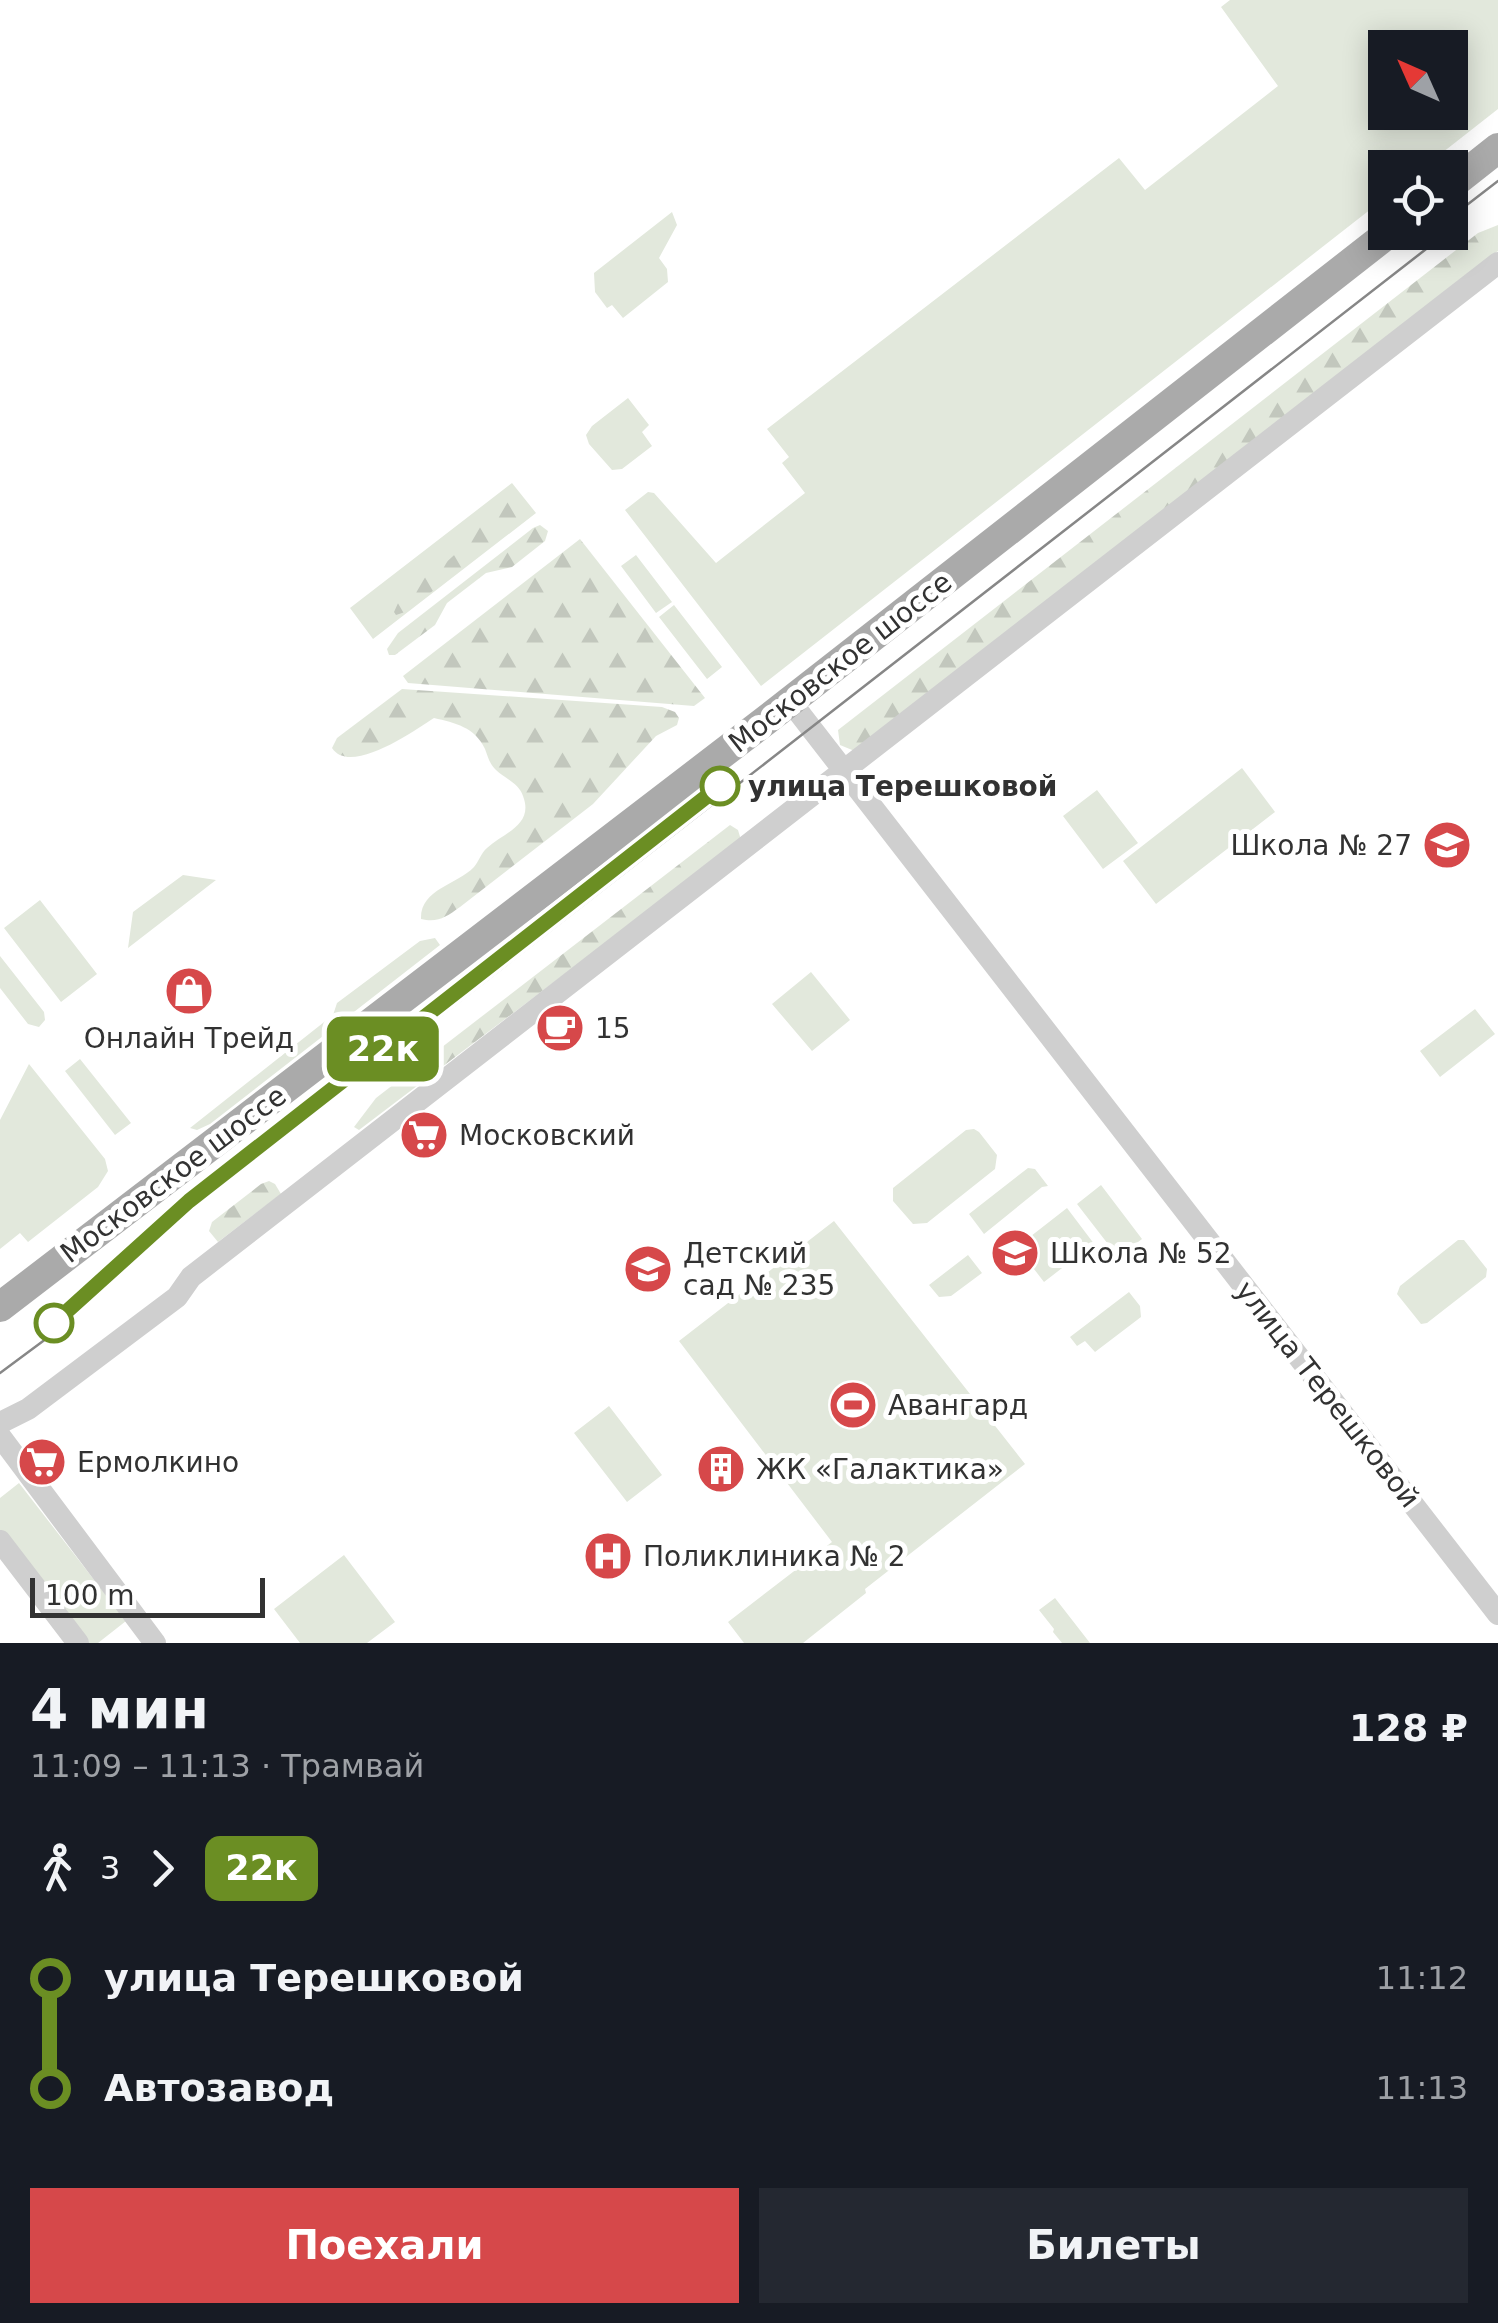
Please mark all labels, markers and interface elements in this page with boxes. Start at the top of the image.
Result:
north arrow [1368,30,1468,130]
map controls [1368,30,1468,250]
button: locate [1368,150,1468,250]
street label: Московское шоссе [722,565,958,760]
marker: улица Терешковой [701,767,739,805]
place label: улица Терешковой [748,770,1057,803]
school or university icon: Школа № 27 [1421,819,1473,871]
place label: Школа № 27 [1230,829,1412,862]
shop icon: Онлайн Трейд [163,965,215,1017]
cafe icon: 15 [534,1002,586,1054]
place label: 15 [595,1012,631,1045]
line badge: 22к [326,1016,440,1082]
place label: Онлайн Трейд [84,1022,294,1055]
text: 22к [347,1029,419,1069]
street label: Московское шоссе [54,1079,292,1270]
supermarket icon: Московский [398,1109,450,1161]
place label: Московский [459,1119,635,1152]
school or university icon: Школа № 52 [989,1227,1041,1279]
place label: Детский сад № 235 [683,1237,835,1302]
place label: Школа № 52 [1050,1237,1232,1270]
school or university icon: Детский сад № 235 [622,1243,674,1295]
street label: улица Терешковой [1229,1274,1426,1514]
unlabelled marker [35,1304,73,1342]
sports icon: Авангард [827,1379,879,1431]
place label: Авангард [888,1389,1028,1422]
supermarket icon: Ермолкино [16,1436,68,1488]
building icon: ЖК «Галактика» [695,1443,747,1495]
place label: Ермолкино [77,1446,239,1479]
place label: ЖК «Галактика» [756,1453,1004,1486]
hospital icon: Поликлиника № 2 [582,1530,634,1582]
place label: Поликлиника № 2 [643,1540,906,1573]
scale bar [30,1573,265,1618]
text: 100 m [45,1579,135,1612]
text: 4 мин [30,1677,209,1741]
text: 128 ₽ [1349,1706,1468,1750]
text: 11:09 – 11:13 · Трамвай [30,1747,424,1785]
icon: walk [30,1841,85,1896]
icon: forward [135,1841,190,1896]
text: 22к [225,1848,298,1888]
text: 3 [100,1849,120,1887]
text: улица Терешковой [104,1956,524,2000]
text: 11:12 [1376,1959,1468,1997]
text: Автозавод [104,2066,334,2110]
text: 11:13 [1376,2069,1468,2107]
button: Поехали [30,2188,739,2303]
button: Билеты [759,2188,1468,2303]

